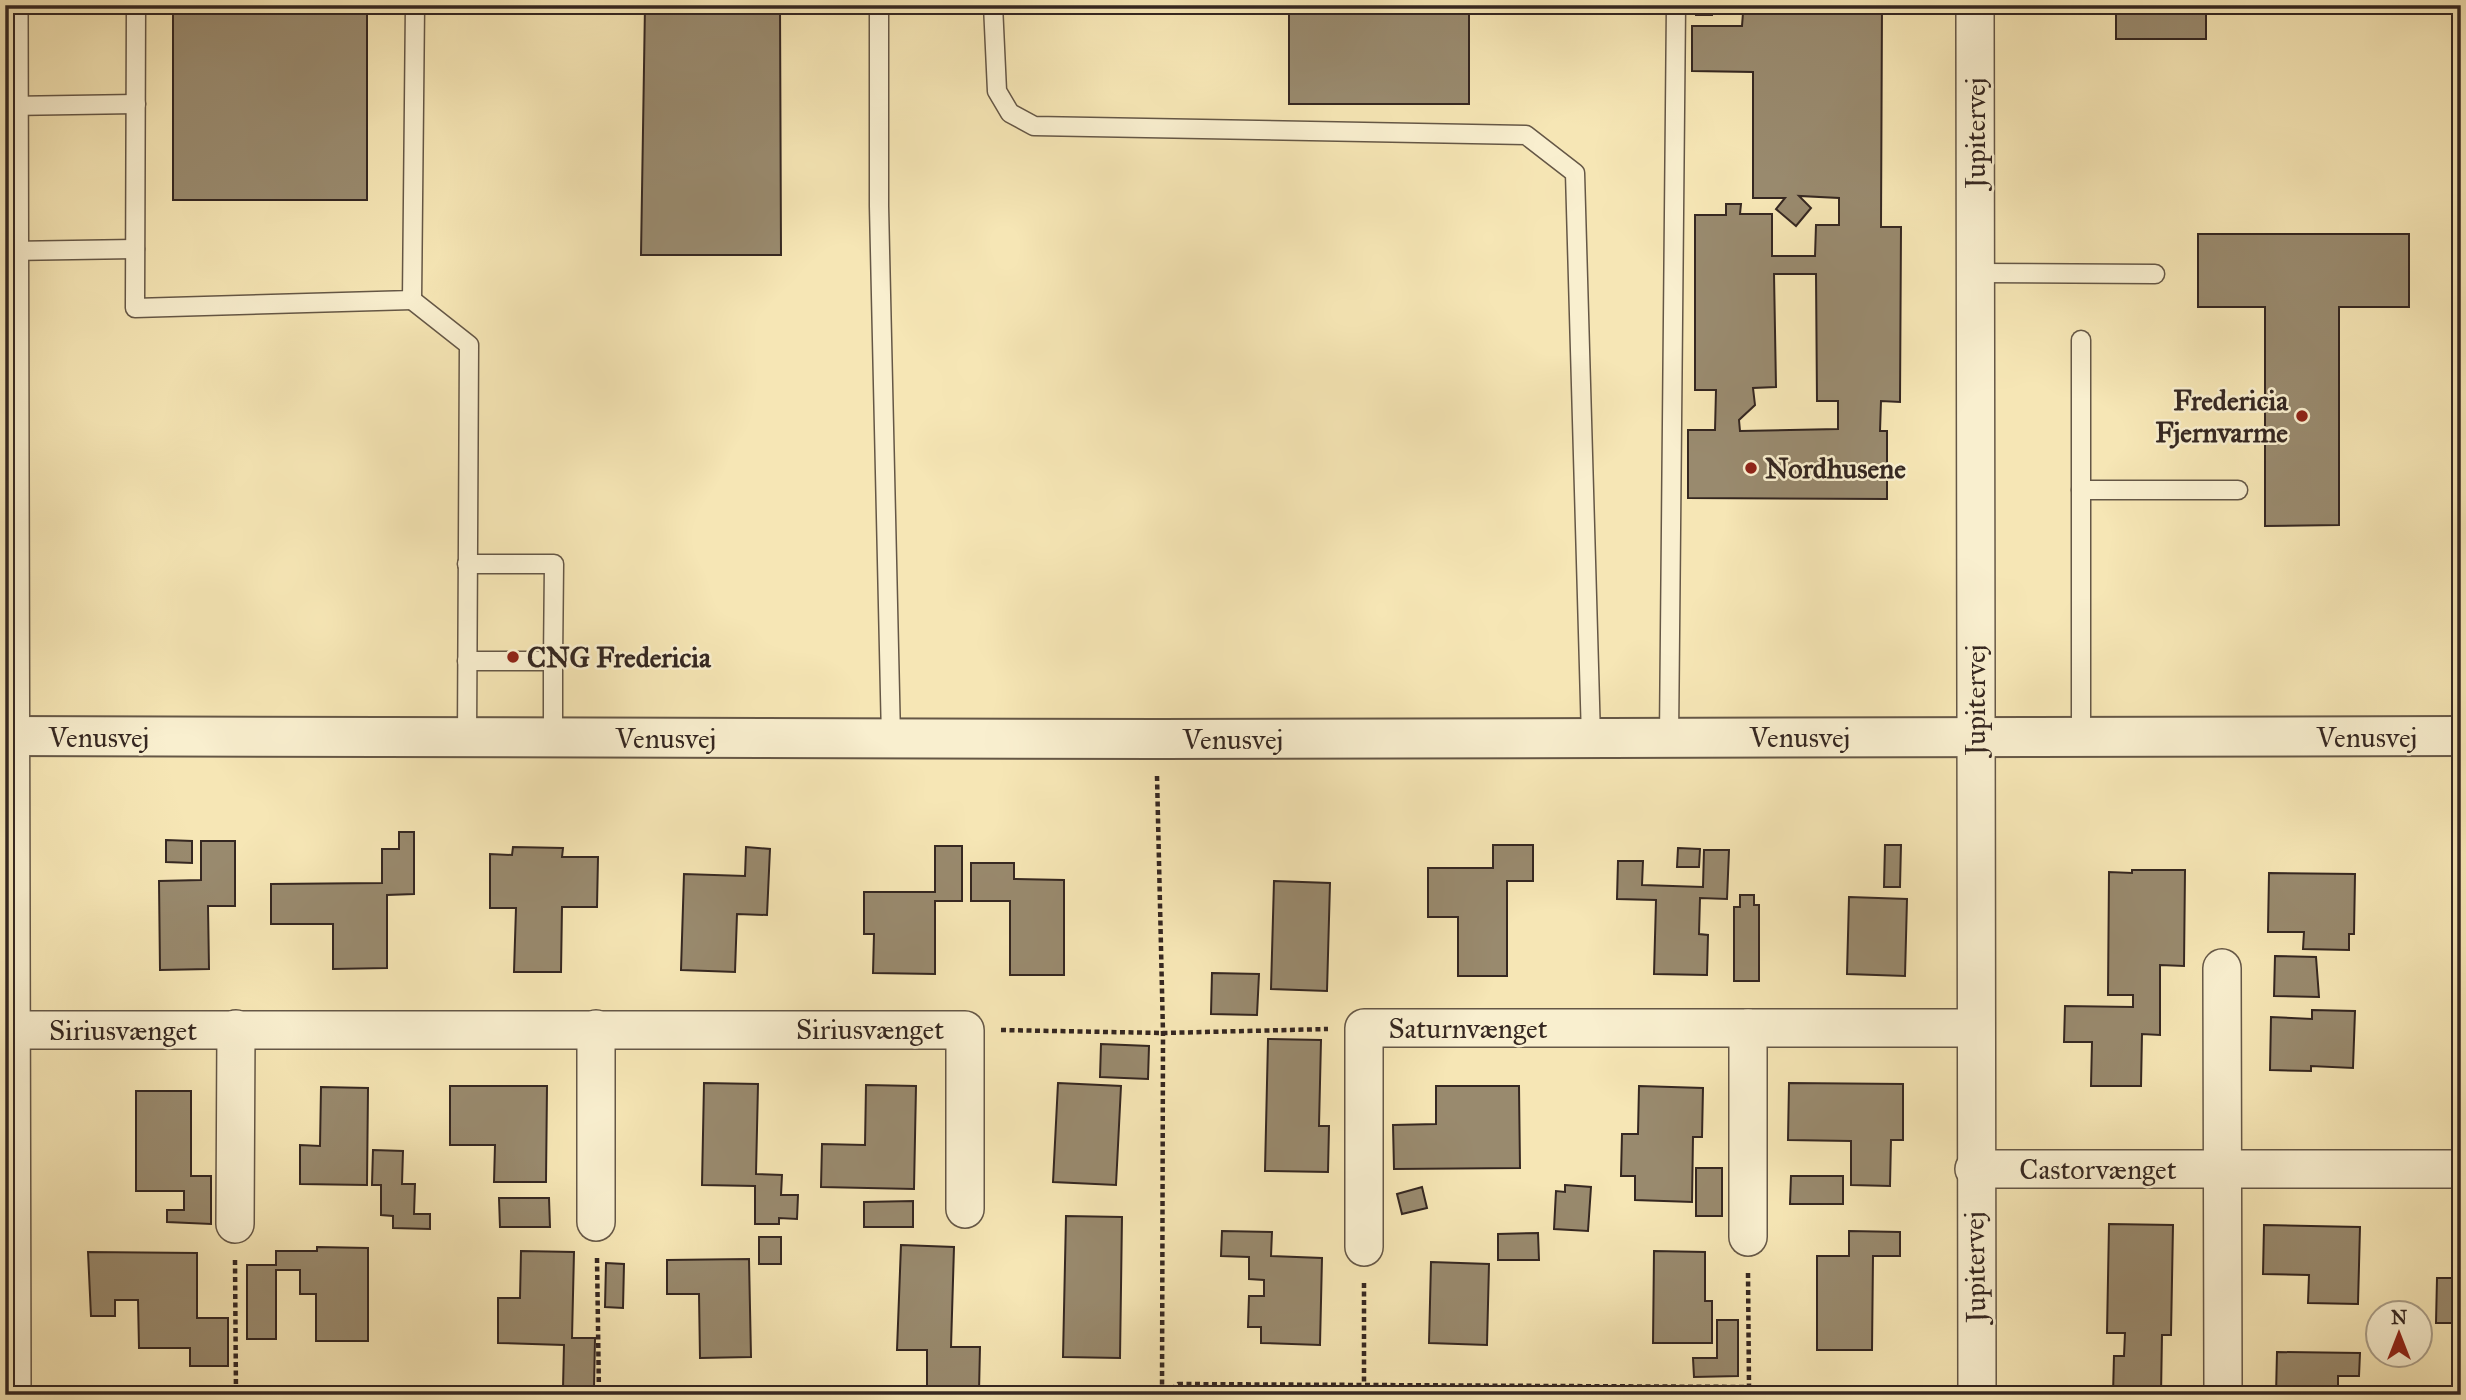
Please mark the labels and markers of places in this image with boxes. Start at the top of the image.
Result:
place label: Fredericia Fjernvarme [2155,383,2289,450]
marker: Fredericia Fjernvarme [2294,408,2310,424]
place label: Nordhusene [1765,451,1906,486]
marker: Nordhusene [1743,460,1759,476]
place label: CNG Fredericia [527,640,712,675]
marker: CNG Fredericia [505,649,521,665]

